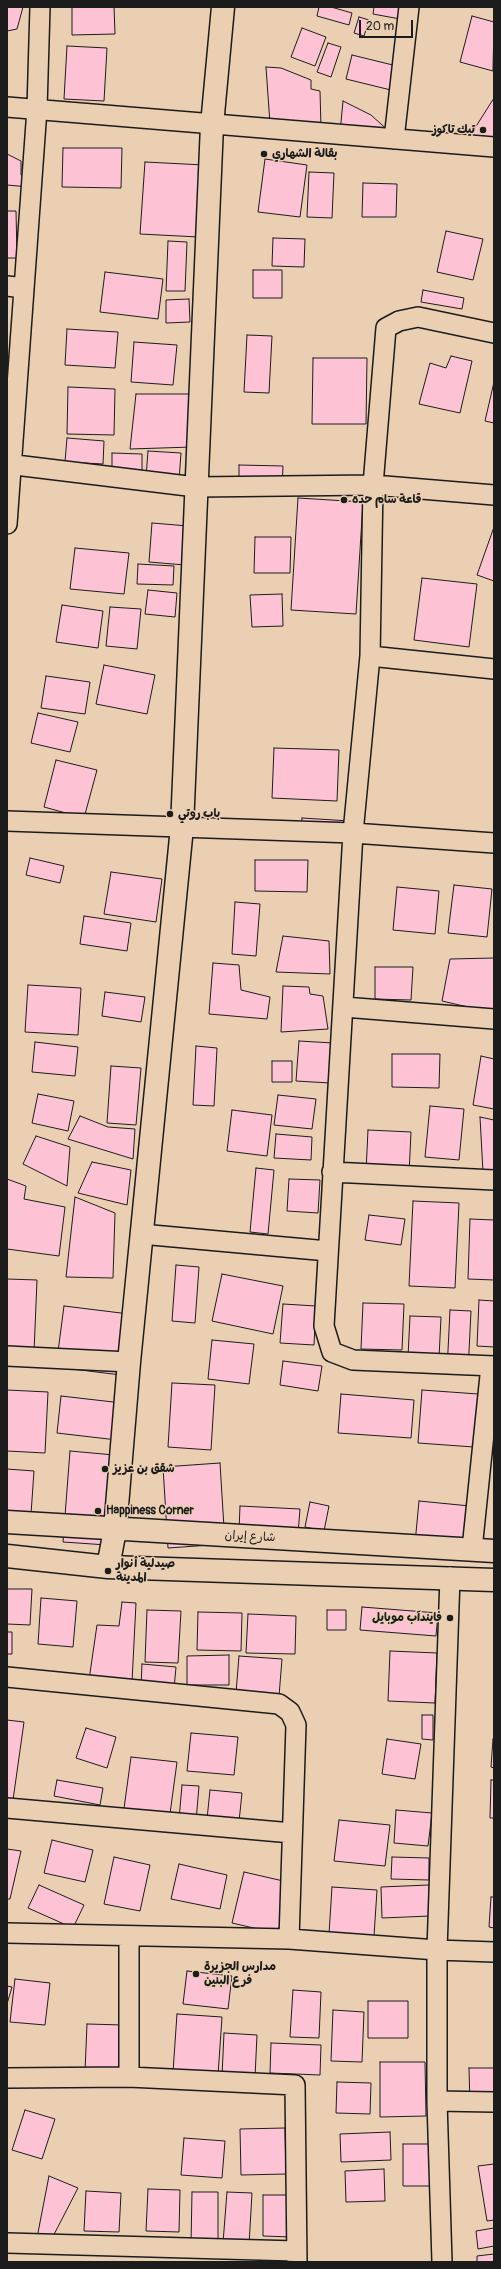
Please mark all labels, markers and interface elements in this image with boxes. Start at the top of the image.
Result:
scale bar [361,12,415,38]
text: 20 m [366,19,394,34]
place label: تيك تاكوز [432,123,475,137]
marker: تيك تاكوز [478,125,488,135]
place label: بقالة الشهاري [272,147,338,161]
marker: بقالة الشهاري [259,149,269,159]
place label: قاعة سام حده [352,493,421,507]
marker: قاعة سام حده [339,495,349,505]
place label: باب روتي [178,807,220,821]
marker: باب روتي [165,809,175,819]
place label: شقق بن عزيز [113,1462,175,1476]
marker: شقق بن عزيز [100,1464,110,1474]
place label: Happiness Corner [106,1504,194,1518]
marker: Happiness Corner [93,1506,103,1516]
street label: شارع إيران [224,1528,276,1546]
place label: صيدلية أنوار المدينة [116,1557,175,1585]
marker: صيدلية أنوار المدينة [103,1566,113,1576]
place label: فايندآب موبايل [372,1611,442,1625]
marker: فايندآب موبايل [445,1613,455,1623]
place label: مدارس الجزيرة فرع البنين [204,1960,276,1988]
marker: مدارس الجزيرة فرع البنين [191,1969,201,1979]

